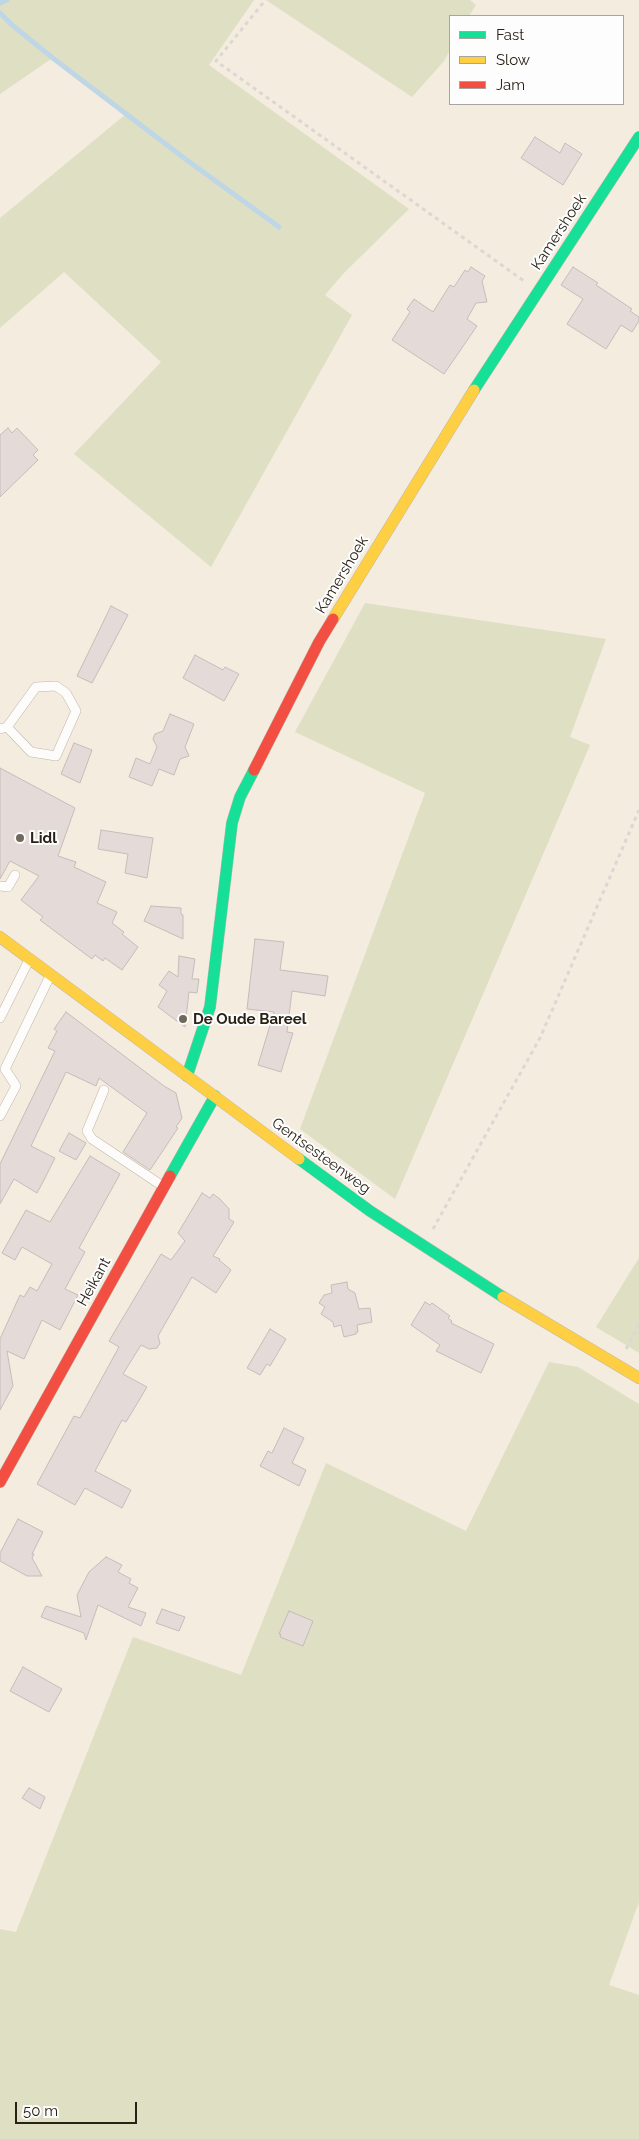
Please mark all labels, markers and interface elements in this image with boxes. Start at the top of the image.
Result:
legend [449,15,624,105]
text: Fast [496,26,524,44]
text: Slow [496,51,530,69]
text: Jam [496,76,525,94]
street label: Kamershoek [528,190,590,274]
street label: Kamershoek [312,533,372,617]
place label: Lidl [30,829,57,847]
marker: Lidl [14,832,26,844]
place label: De Oude Bareel [193,1010,306,1028]
marker: De Oude Bareel [177,1013,189,1025]
street label: Gentsesteenweg [268,1114,374,1198]
street label: Heikant [73,1255,115,1309]
scale bar [18,2092,140,2124]
text: 50 m [23,2102,58,2120]

